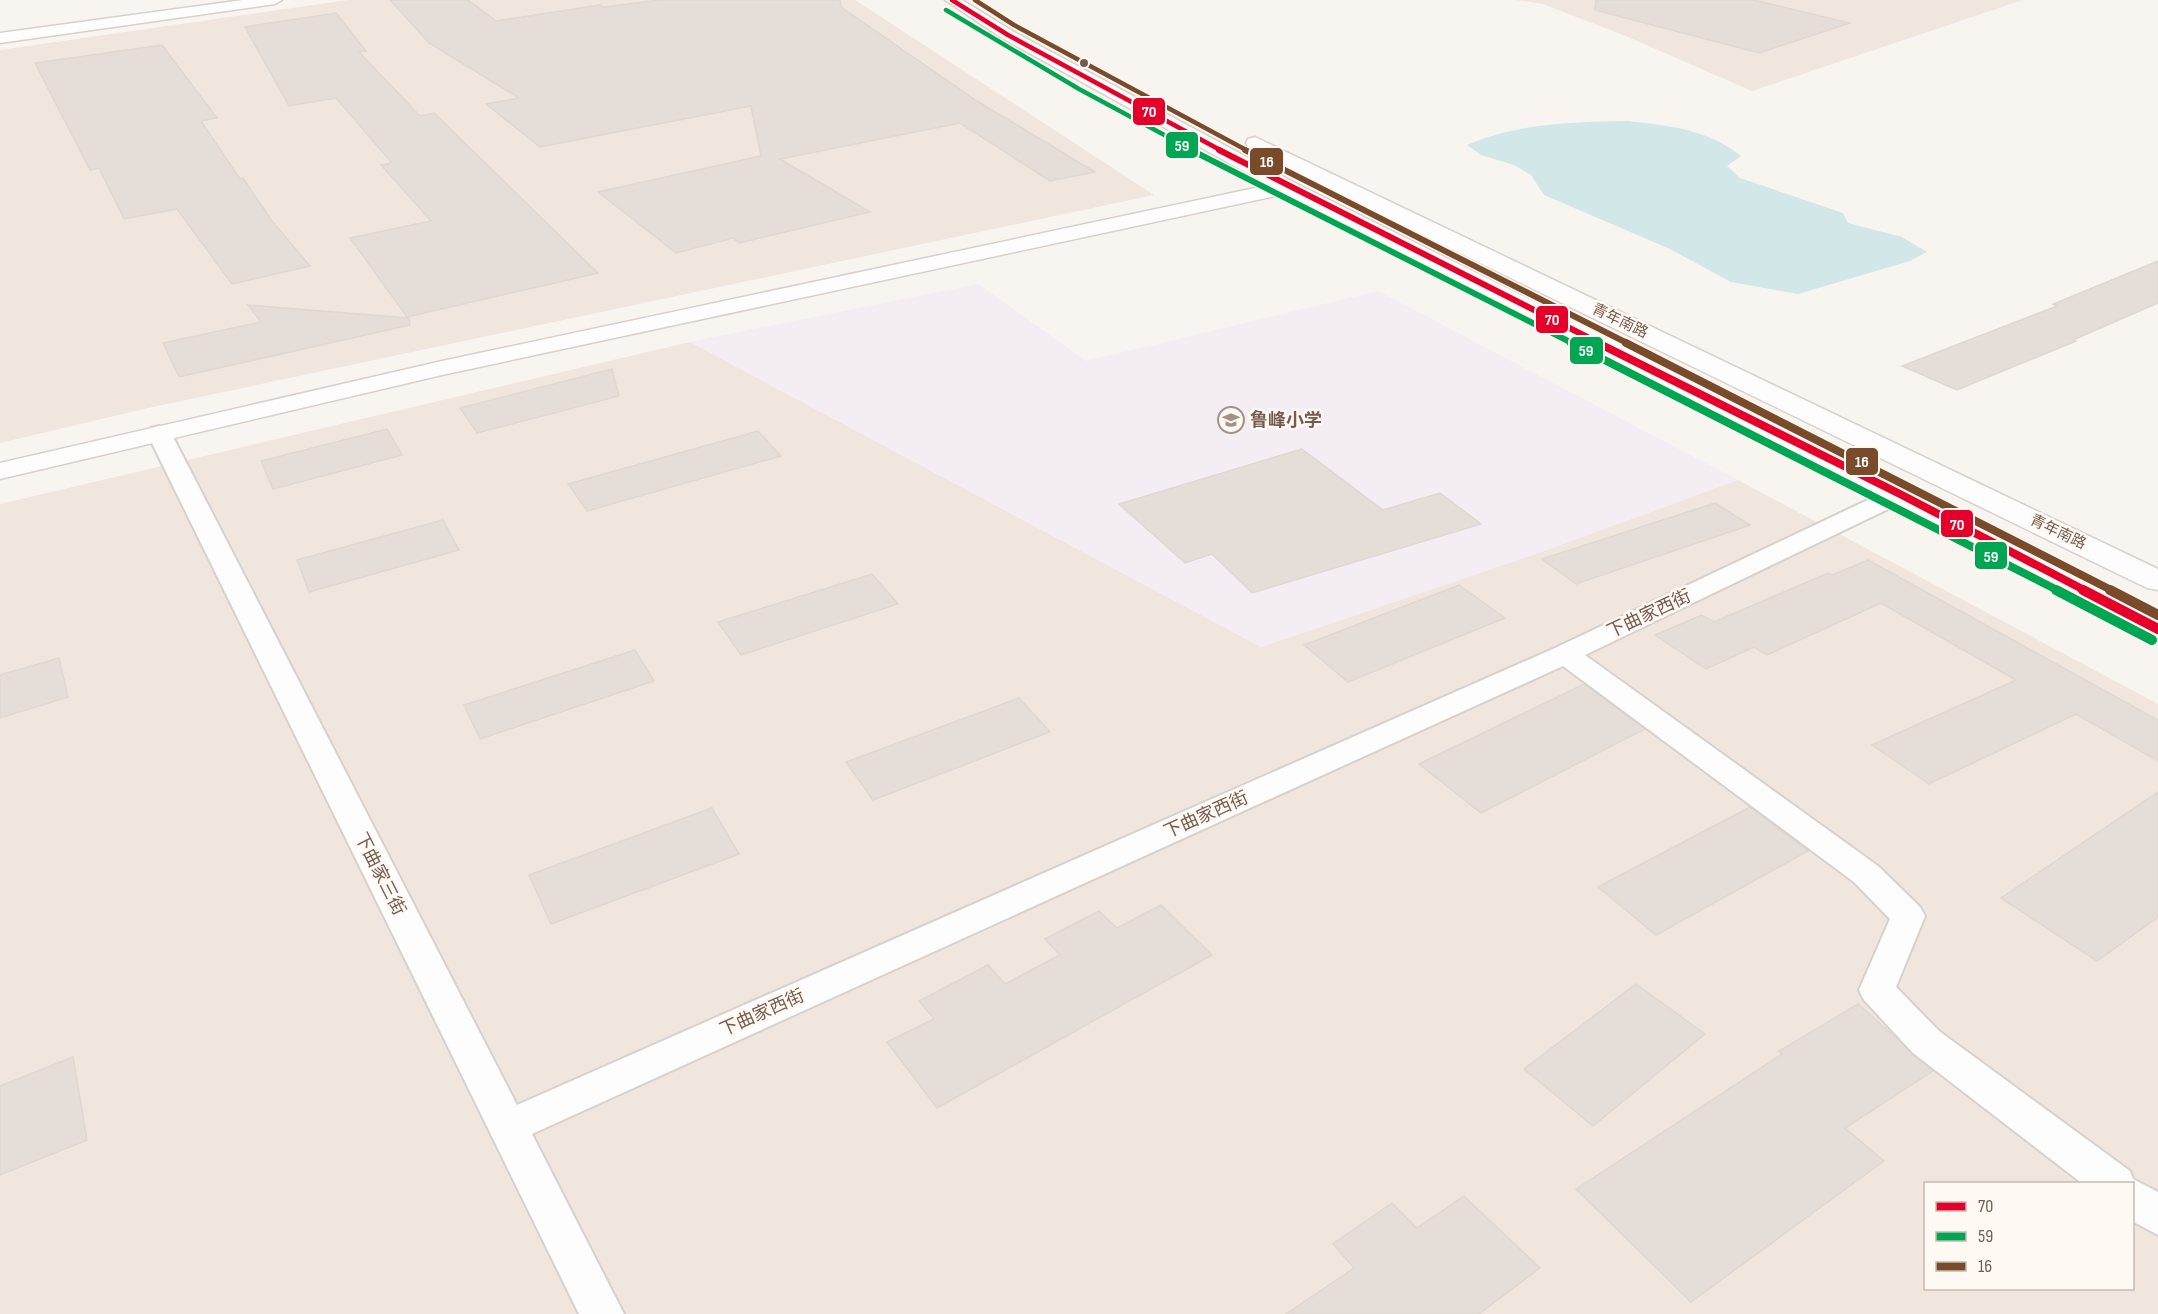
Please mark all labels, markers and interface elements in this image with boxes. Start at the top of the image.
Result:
unlabelled marker [1078,57,1090,69]
line badge: 70 [1132,97,1166,126]
text: 70 [1142,103,1156,122]
line badge: 59 [1165,131,1199,159]
text: 59 [1175,137,1189,156]
line badge: 16 [1249,147,1284,176]
text: 16 [1260,153,1274,172]
street label: 青年南路 [1589,299,1651,343]
line badge: 70 [1535,305,1569,334]
text: 70 [1545,311,1559,330]
line badge: 59 [1569,336,1604,365]
text: 59 [1579,342,1593,361]
school or university icon: 鲁峰小学 [1216,405,1246,435]
place label: 鲁峰小学 [1250,409,1322,431]
line badge: 16 [1845,447,1879,476]
text: 16 [1855,453,1869,472]
line badge: 70 [1940,509,1974,538]
street label: 青年南路 [2027,510,2089,554]
text: 70 [1950,516,1964,535]
line badge: 59 [1974,541,2008,570]
text: 59 [1984,548,1998,567]
street label: 下曲家西街 [1604,585,1694,643]
street label: 下曲家西街 [1161,787,1251,843]
street label: 下曲家三街 [350,829,410,919]
street label: 下曲家西街 [717,985,807,1041]
legend [1924,1182,2134,1290]
text: 70 [1978,1196,1993,1217]
text: 59 [1978,1226,1993,1247]
text: 16 [1978,1256,1992,1277]

